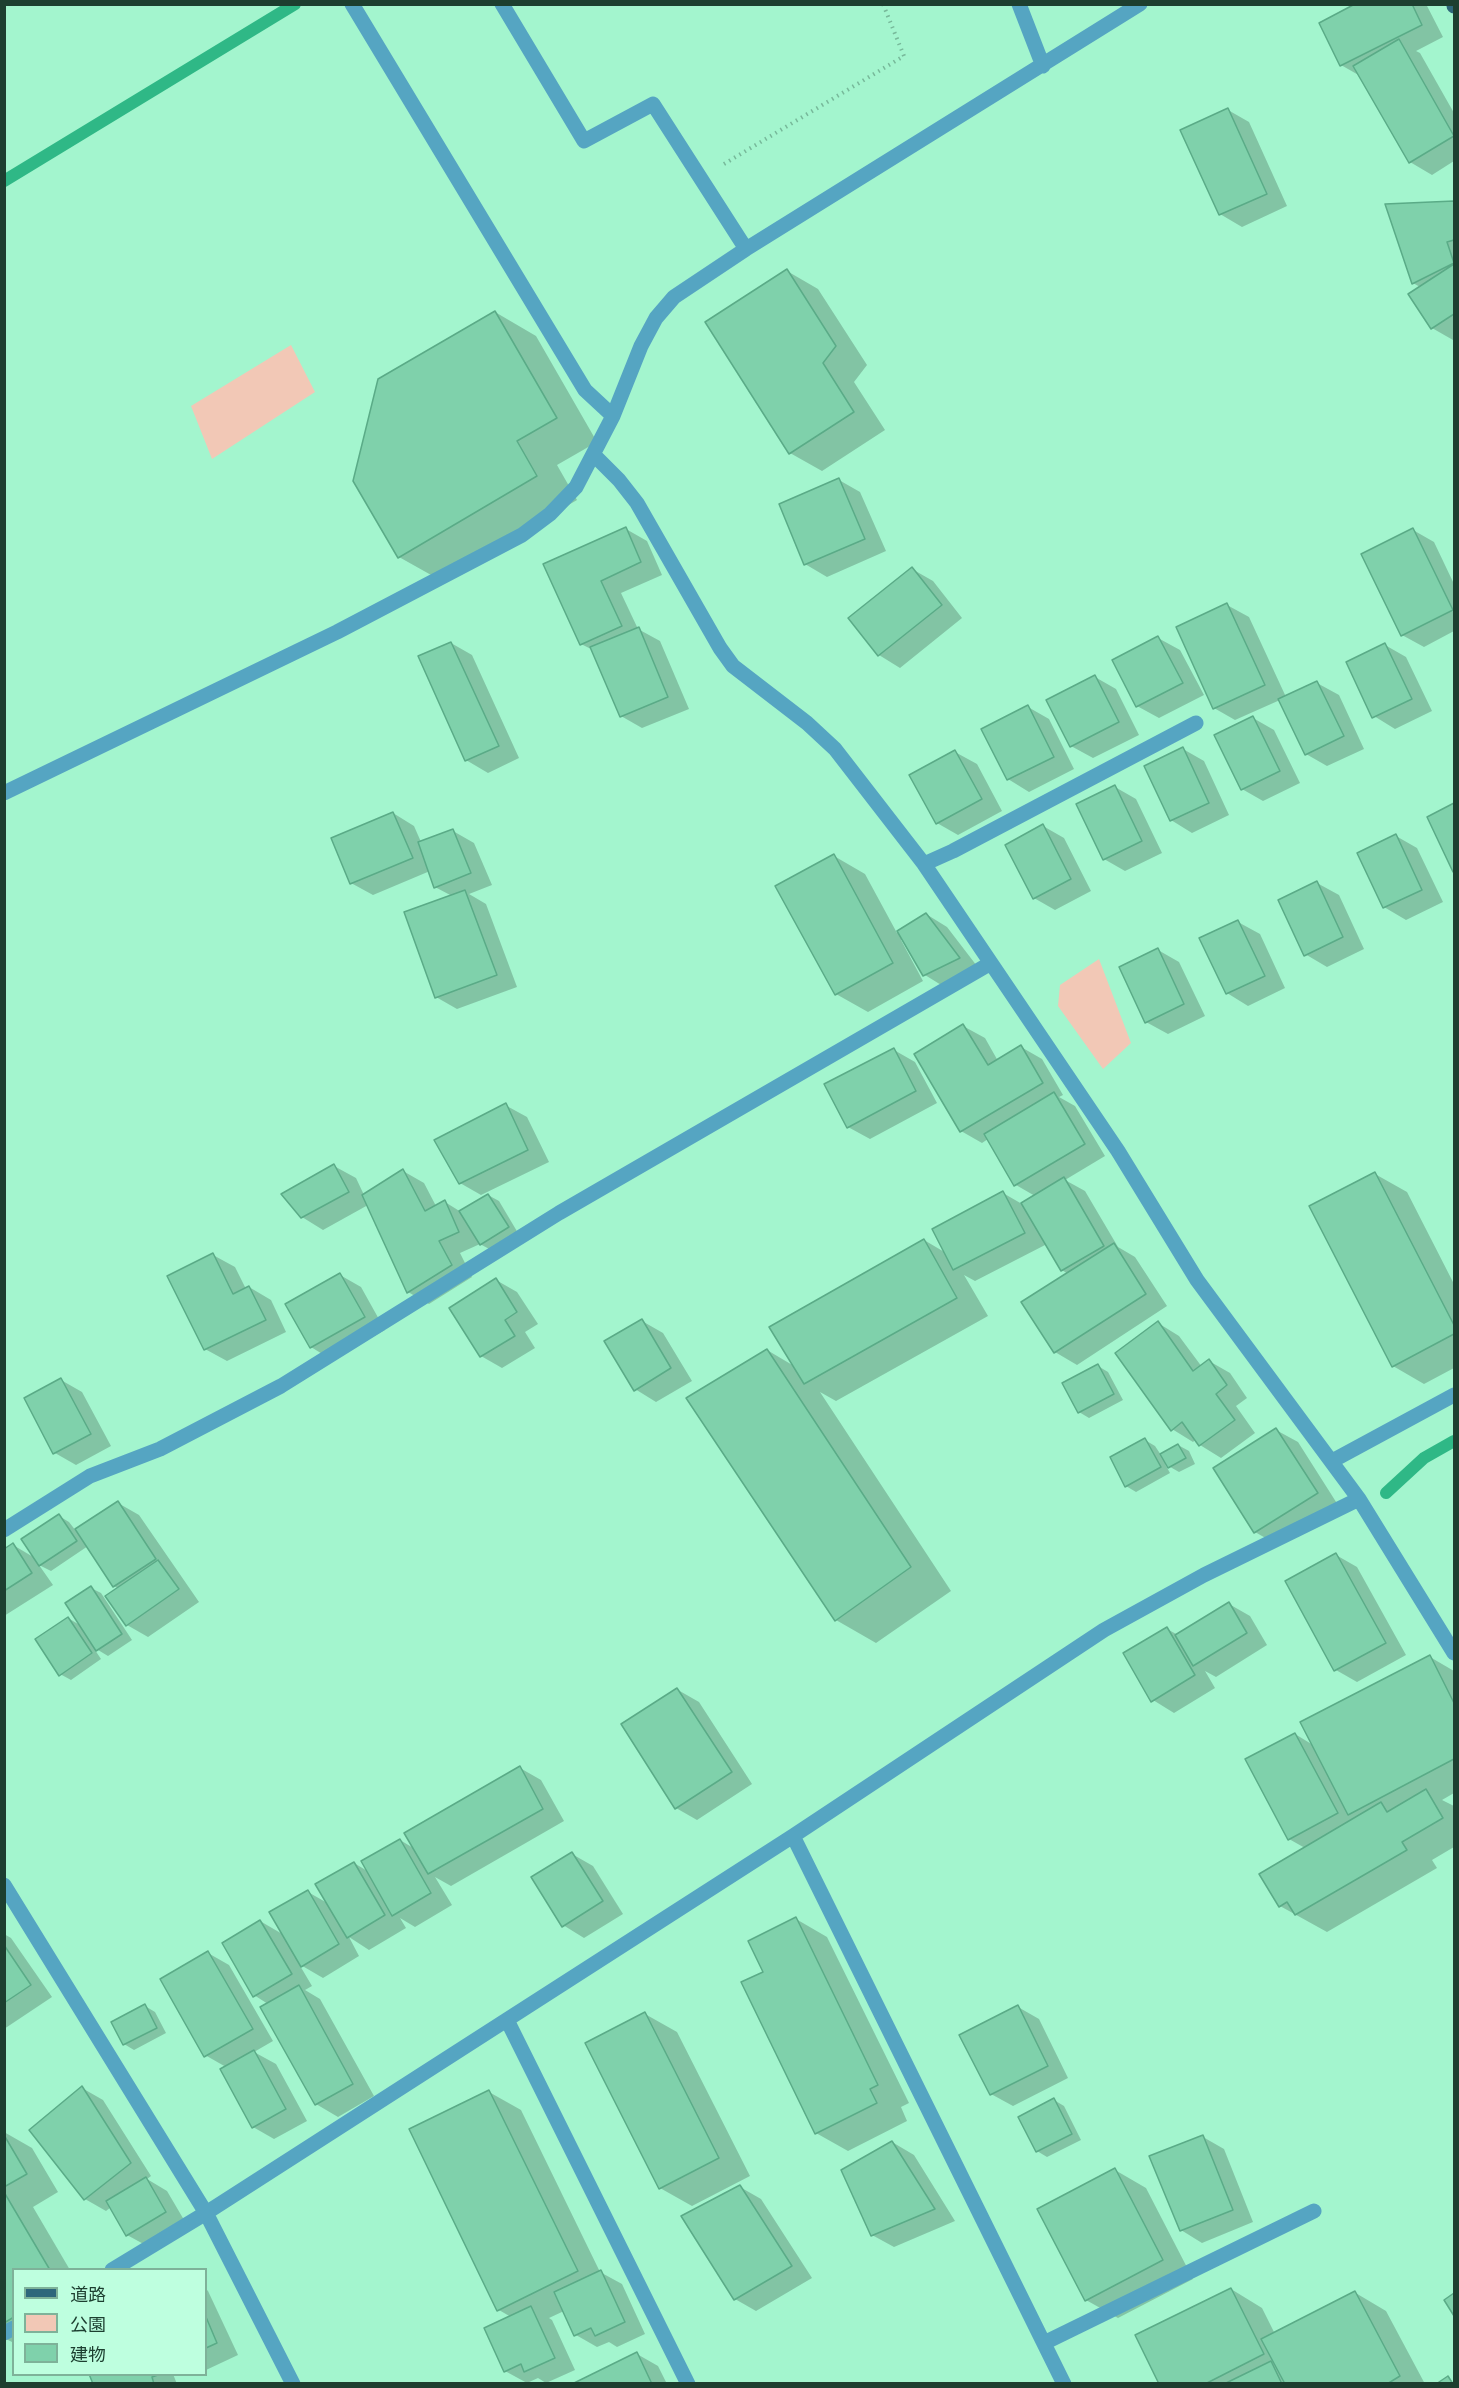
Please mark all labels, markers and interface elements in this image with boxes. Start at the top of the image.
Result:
legend [12,2268,207,2376]
text: 道路 [70,2282,106,2306]
text: 公園 [70,2312,106,2336]
text: 建物 [70,2342,106,2366]

